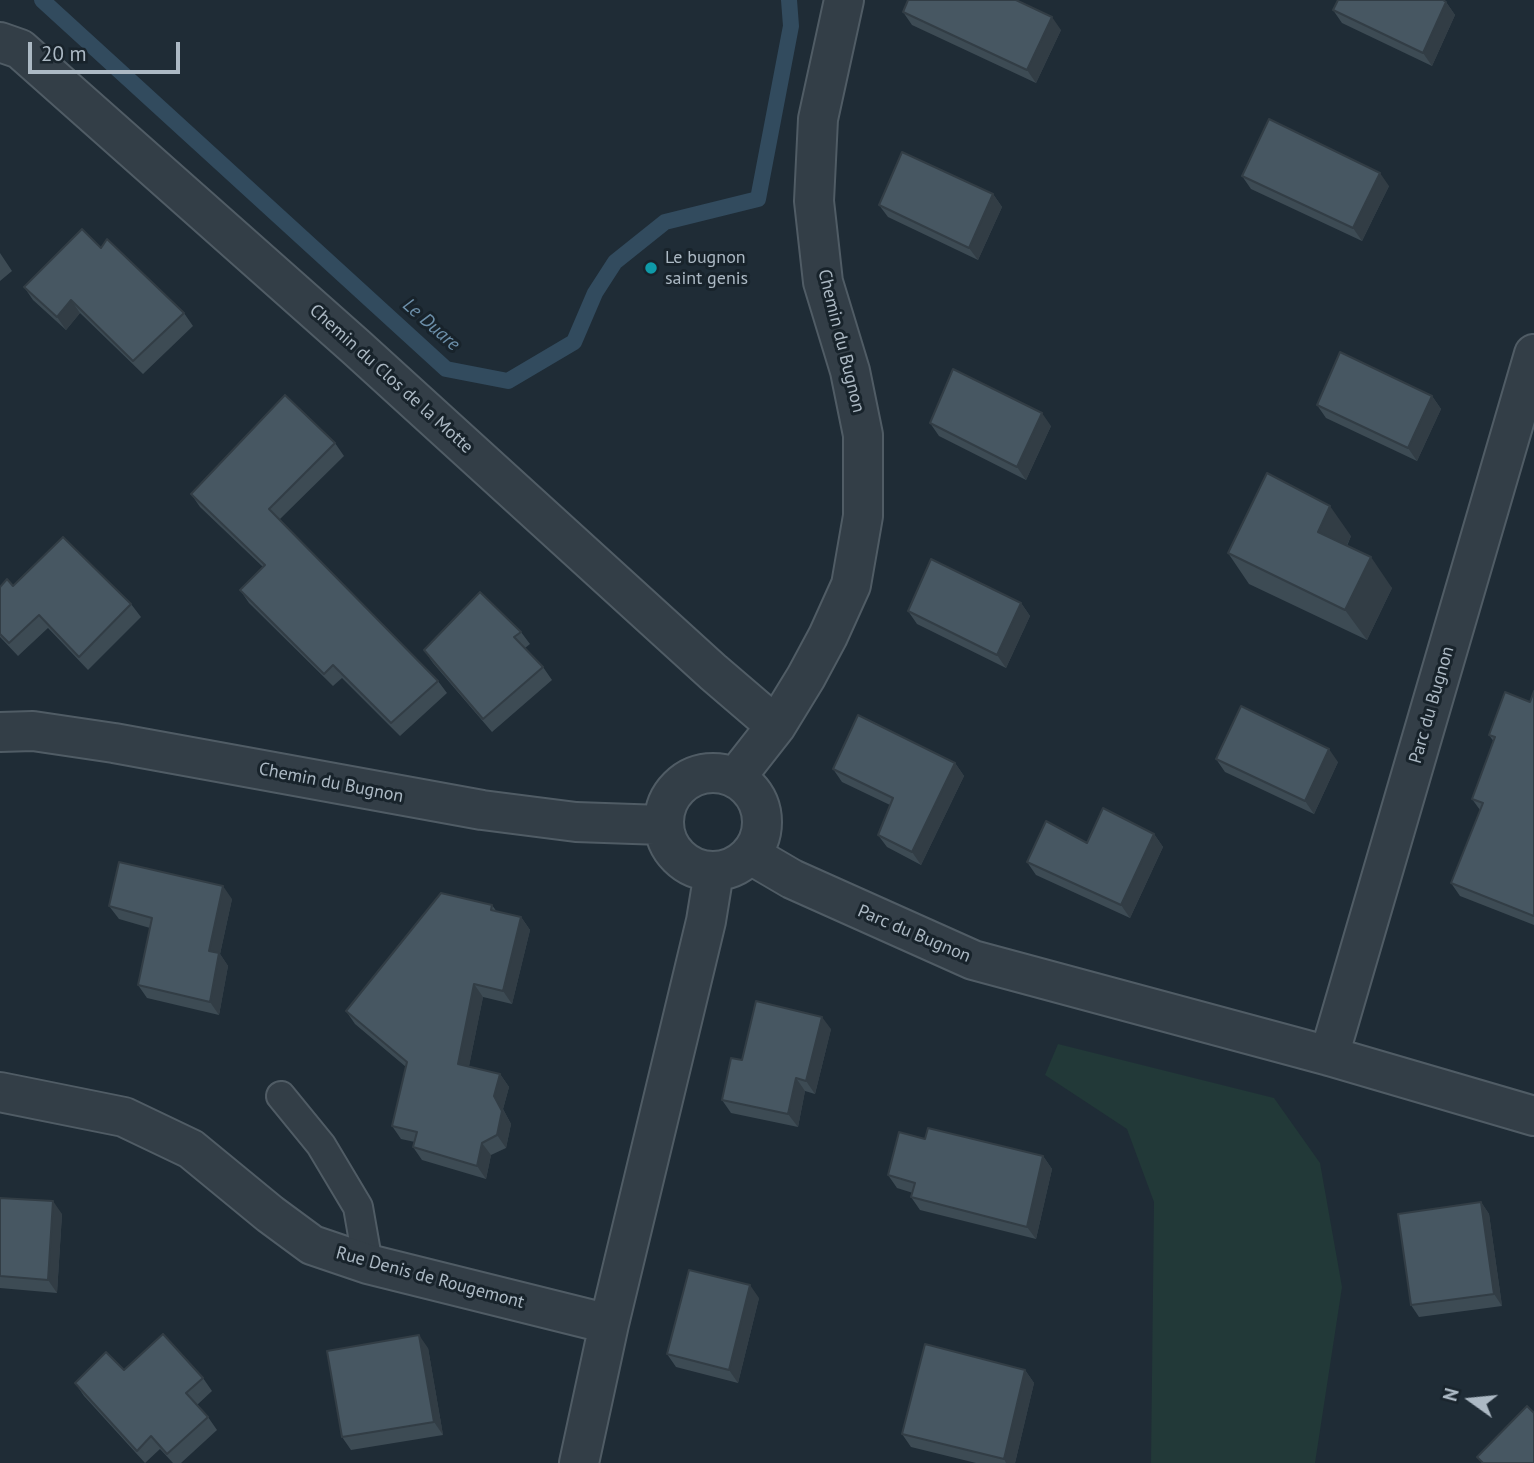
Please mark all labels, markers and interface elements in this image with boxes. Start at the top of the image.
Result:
scale bar [32,28,184,72]
text: 20 m [41,40,87,67]
place label: Le bugnon saint genis [665,247,748,290]
marker: Le bugnon saint genis [643,260,659,276]
street label: Chemin du Bugnon [813,267,869,415]
water label: Le Duare [398,294,464,356]
street label: Chemin du Clos de la Motte [305,300,477,458]
street label: Parc du Bugnon [1405,644,1459,766]
street label: Chemin du Bugnon [257,758,405,808]
street label: Parc du Bugnon [854,900,974,968]
street label: Rue Denis de Rougemont [334,1242,526,1314]
north arrow [1436,1365,1506,1435]
text: N [1438,1385,1464,1404]

